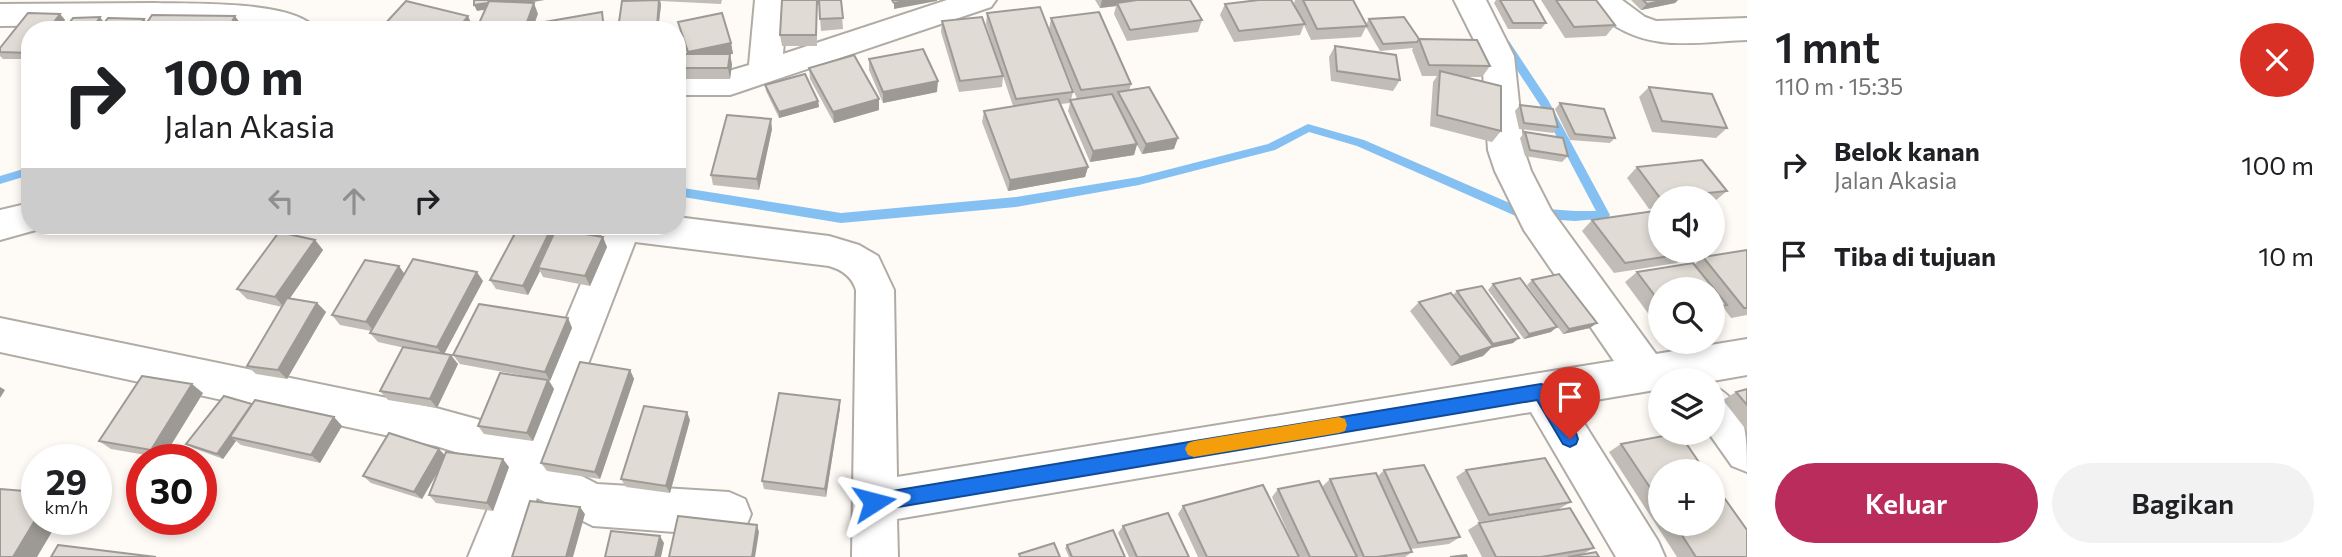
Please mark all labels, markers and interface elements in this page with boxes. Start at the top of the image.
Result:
text: 1 mnt [1775,20,1880,72]
button: close [2240,23,2314,97]
text: 100 m [164,45,303,105]
icon: right [49,49,140,140]
text: 110 m · 15:35 [1775,72,1903,100]
text: Jalan Akasia [164,105,335,145]
text: Belok kanan [1834,135,1980,166]
icon: right [1775,146,1813,184]
text: 100 m [2241,149,2314,180]
text: Jalan Akasia [1834,166,1957,194]
icon: left [262,182,300,220]
icon: ahead [335,182,373,220]
icon: right [408,182,446,220]
map controls [1648,186,1725,536]
button: sound [1648,186,1725,263]
icon: arrive [1775,237,1813,275]
text: Tiba di tujuan [1834,240,1996,271]
text: 10 m [2258,240,2314,271]
button: search [1648,277,1725,354]
pin [1540,367,1600,439]
button: layers [1648,368,1725,445]
icon: arrive [1551,378,1589,416]
speed limit sign: 30 [126,444,217,535]
text: 29 [46,459,87,502]
button: + [1648,459,1725,536]
button: Keluar [1775,463,2038,543]
button: Bagikan [2052,463,2314,543]
position arrow [837,465,911,539]
text: km/h [45,496,88,518]

